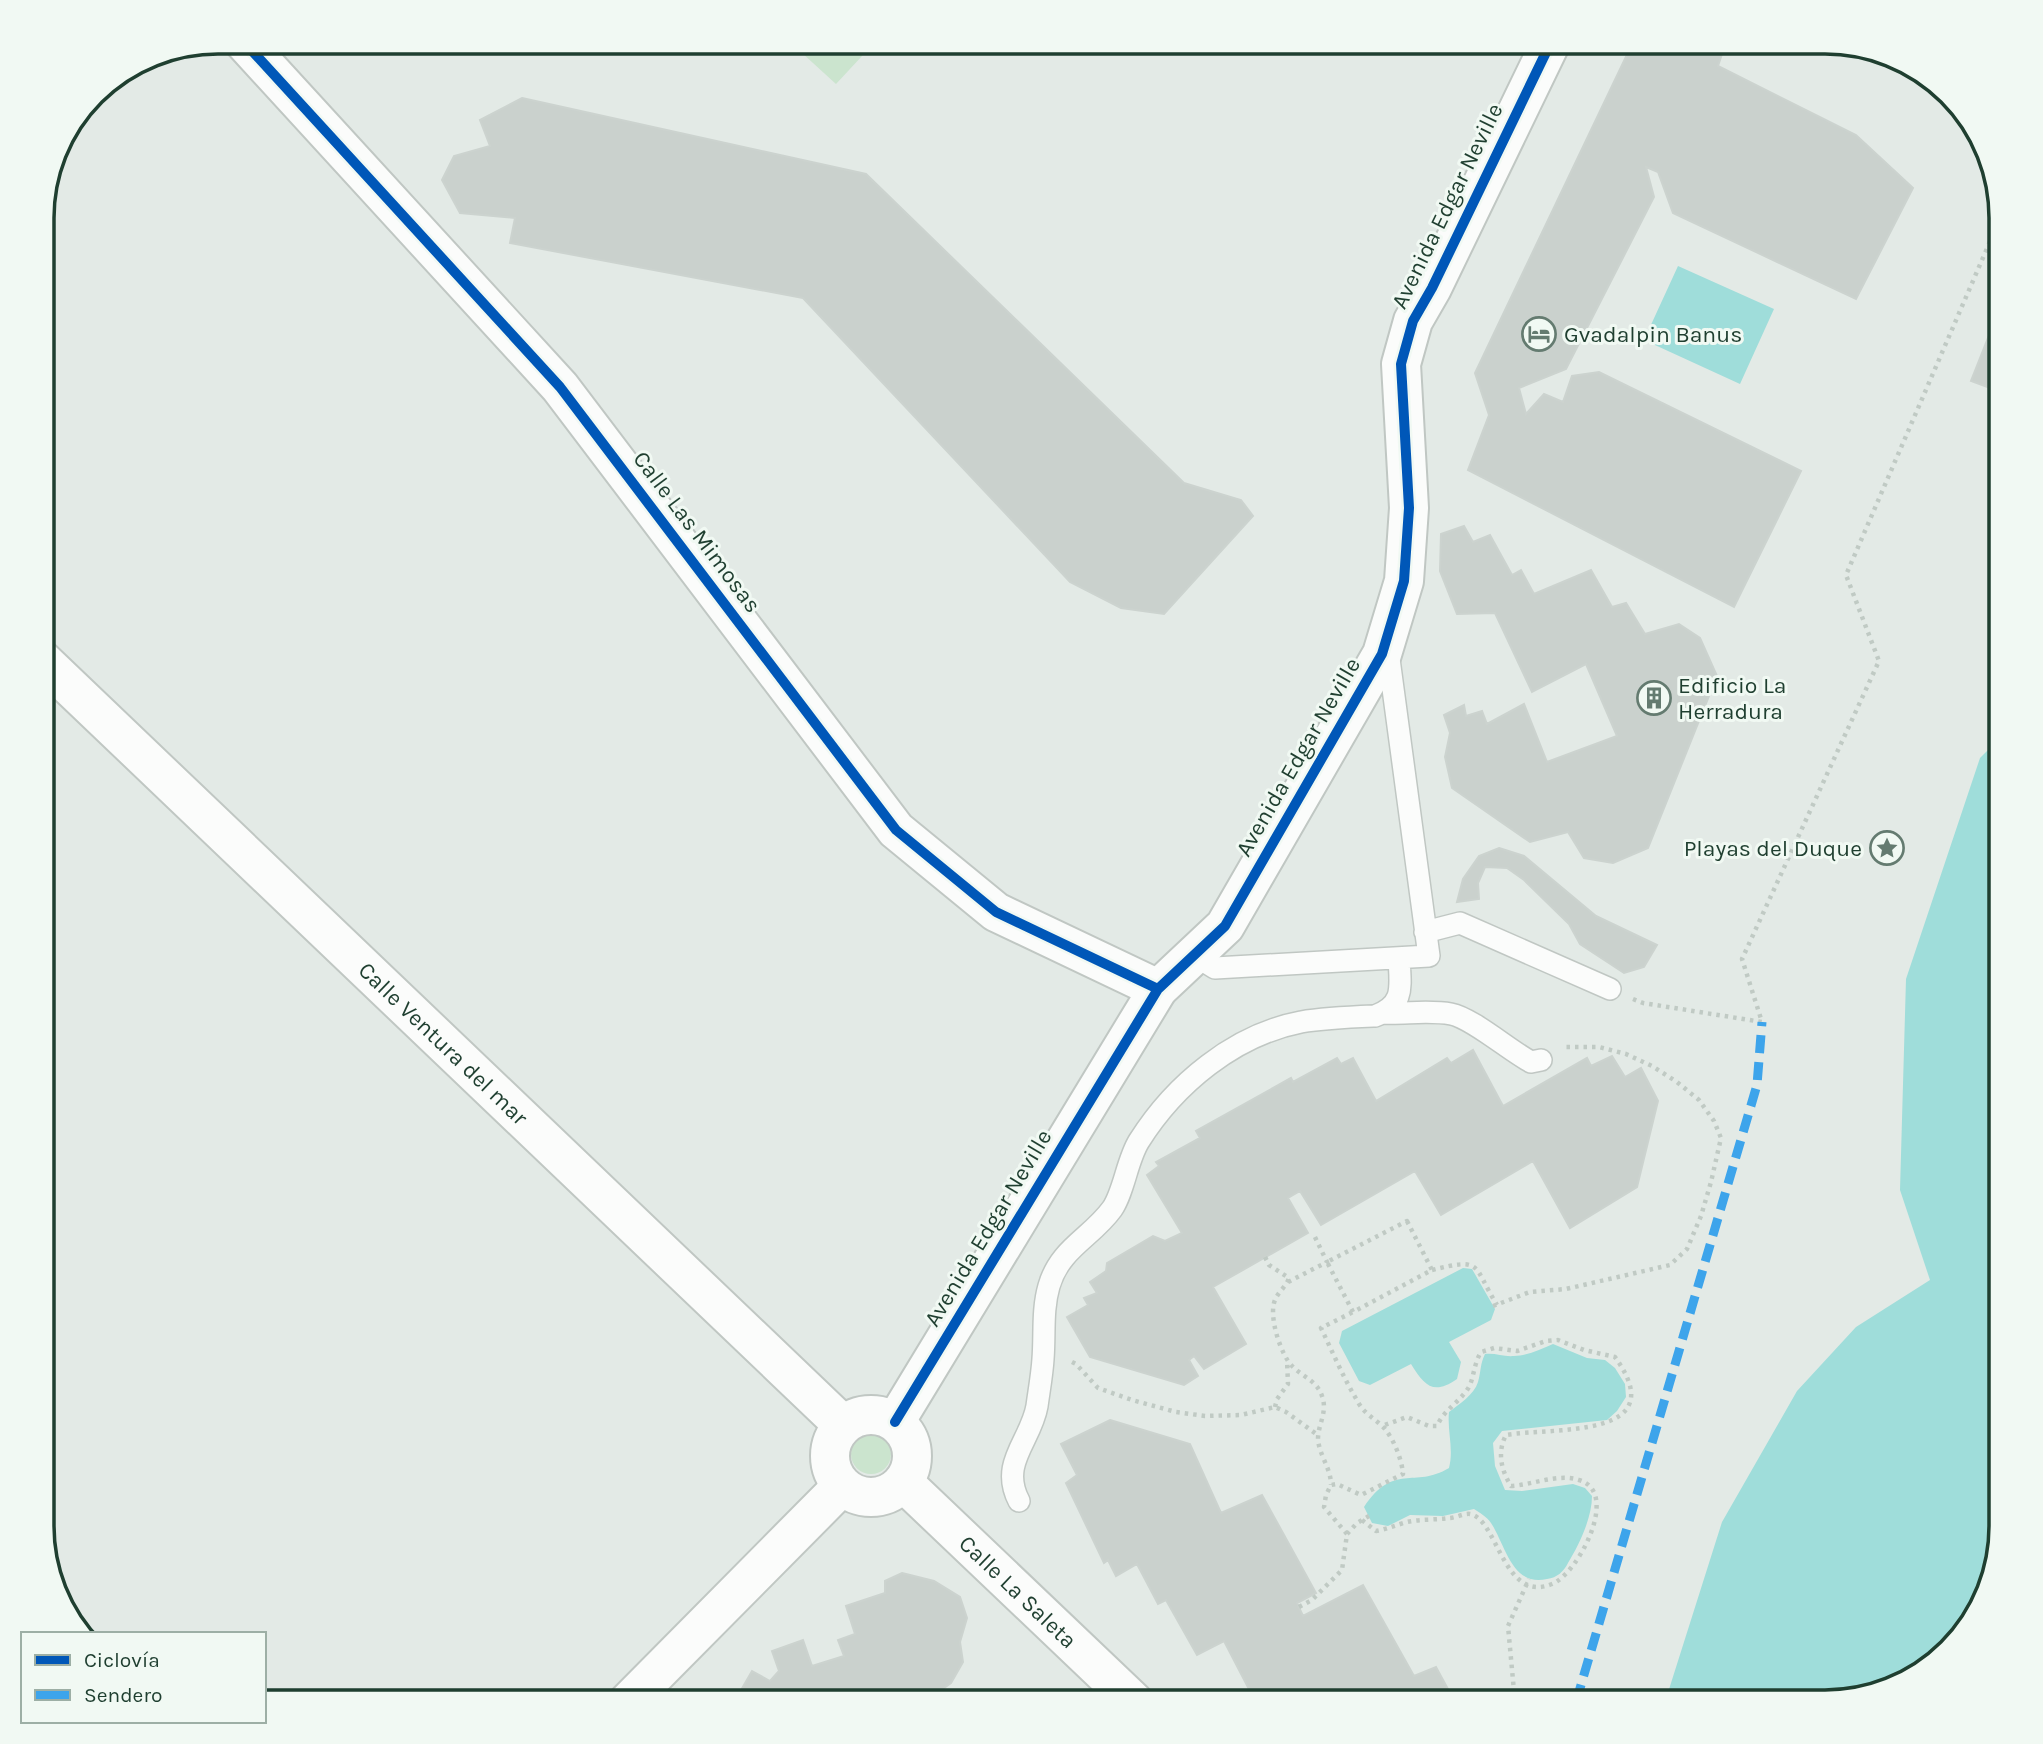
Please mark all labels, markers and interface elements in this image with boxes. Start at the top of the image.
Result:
street label: Avenida Edgar Neville [1386,99,1508,313]
hotel icon: Gvadalpin Banus [1520,315,1558,353]
place label: Gvadalpin Banus [1564,321,1742,348]
street label: Calle Las Mimosas [627,446,767,618]
street label: Avenida Edgar Neville [1230,653,1366,861]
place label: Edificio La Herradura [1678,672,1786,725]
building icon: Edificio La Herradura [1635,679,1673,717]
place icon: Playas del Duque [1868,829,1906,867]
place label: Playas del Duque [1684,835,1862,862]
street label: Calle Ventura del mar [353,956,534,1131]
street label: Avenida Edgar Neville [918,1125,1058,1331]
street label: Calle La Saleta [954,1529,1082,1654]
legend [21,1632,266,1723]
text: Ciclovía [84,1648,160,1672]
text: Sendero [84,1683,162,1707]

